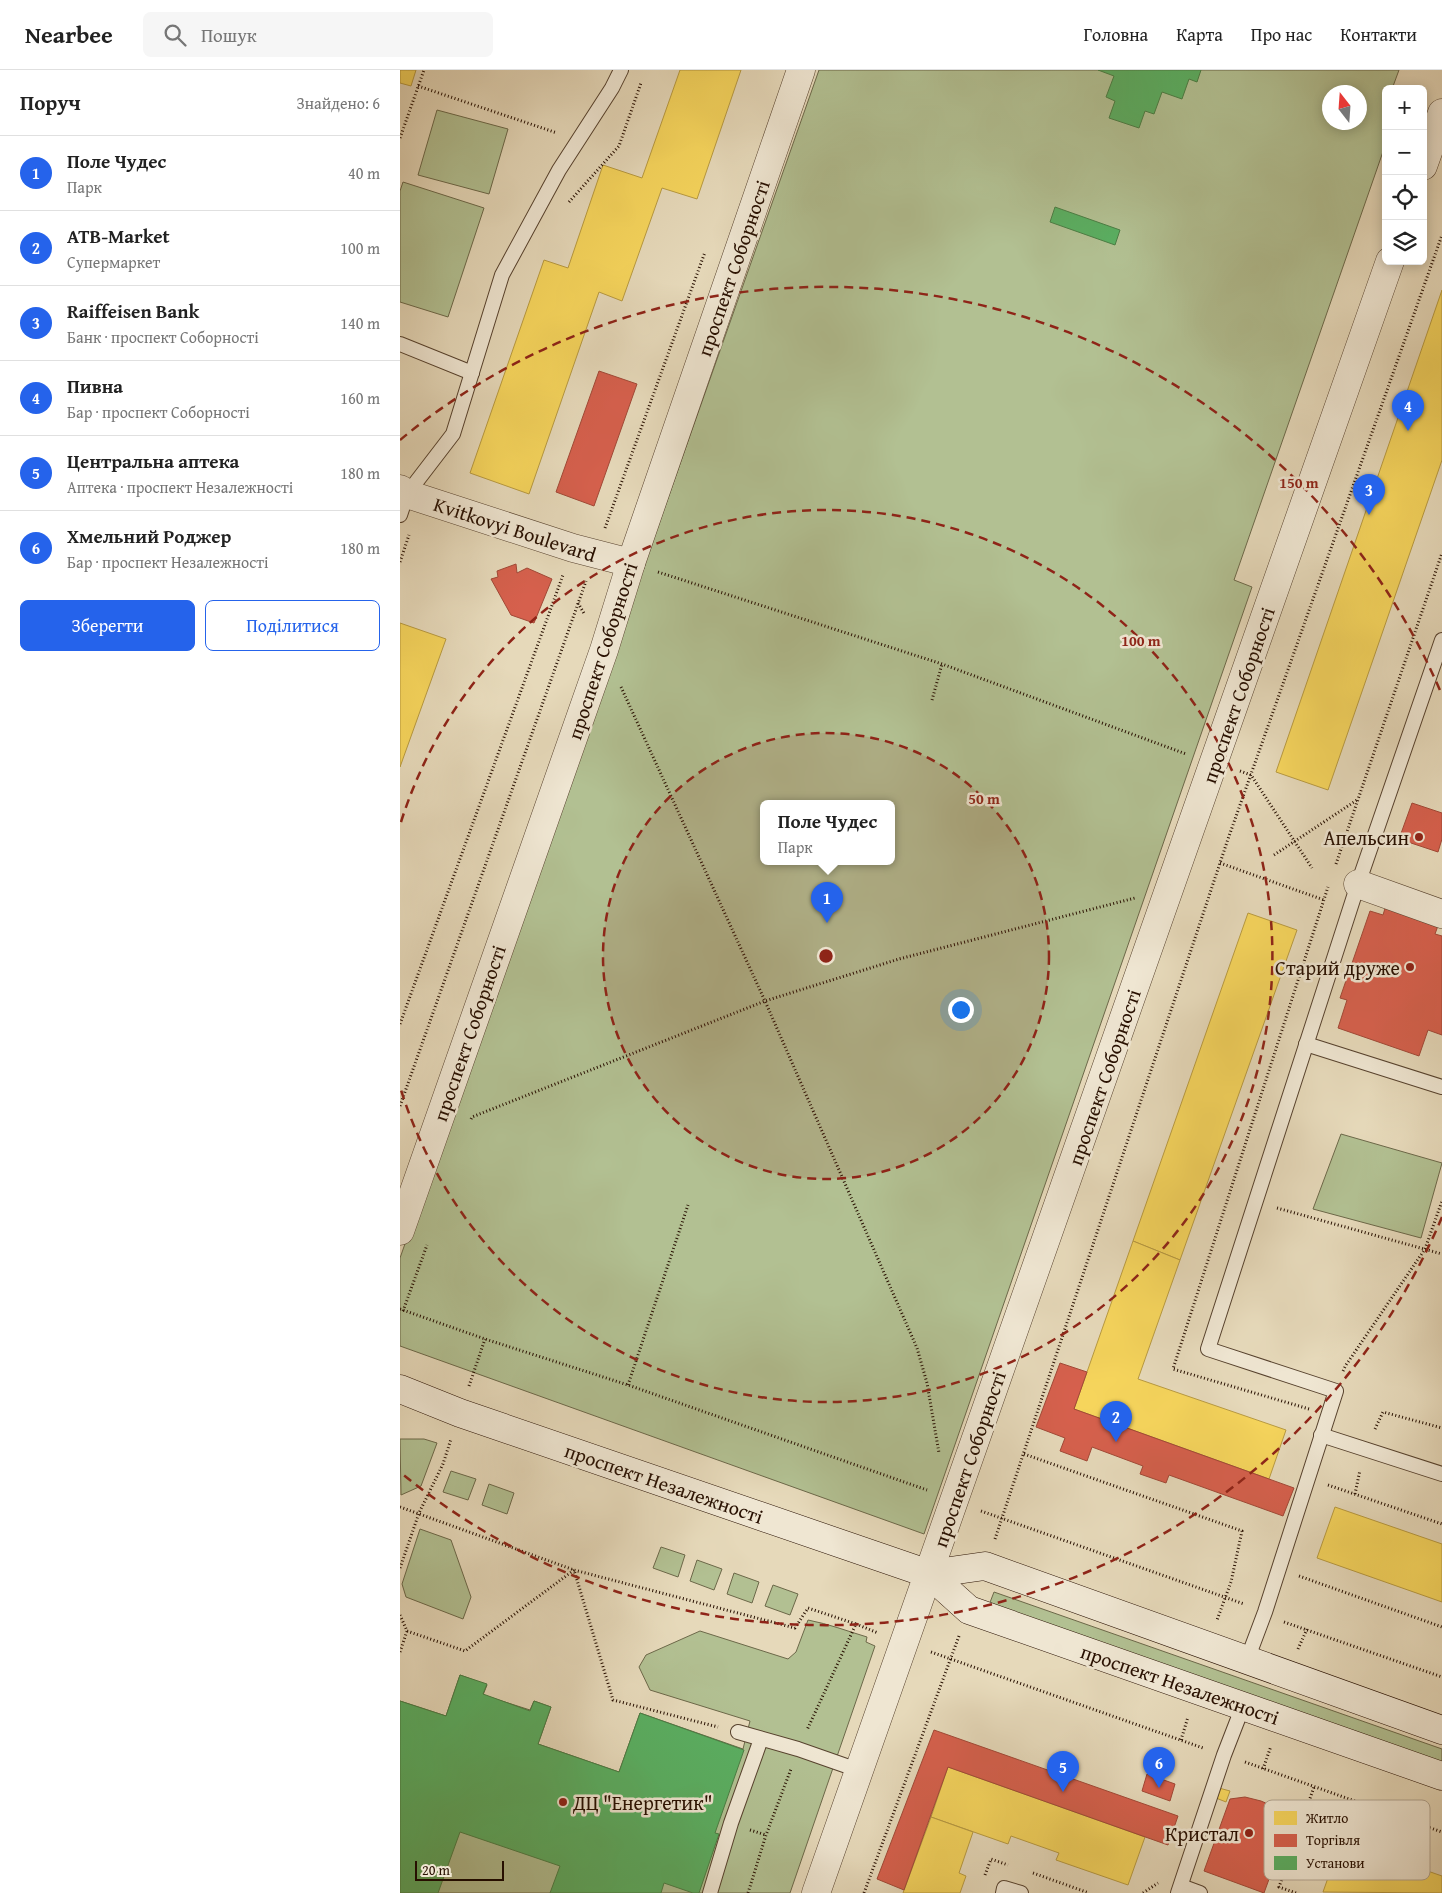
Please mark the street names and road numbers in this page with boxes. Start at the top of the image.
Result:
street label: проспект Соборності [689,176,777,360]
street label: Kvitkovyi Boulevard [430,489,600,569]
street label: проспект Соборності [560,558,644,743]
street label: проспект Соборності [1194,603,1282,787]
street label: проспект Соборності [425,941,513,1125]
street label: проспект Соборності [1060,985,1148,1169]
street label: проспект Соборності [925,1367,1013,1551]
street label: проспект Незалежності [561,1435,768,1531]
street label: проспект Незалежності [1077,1636,1284,1732]

